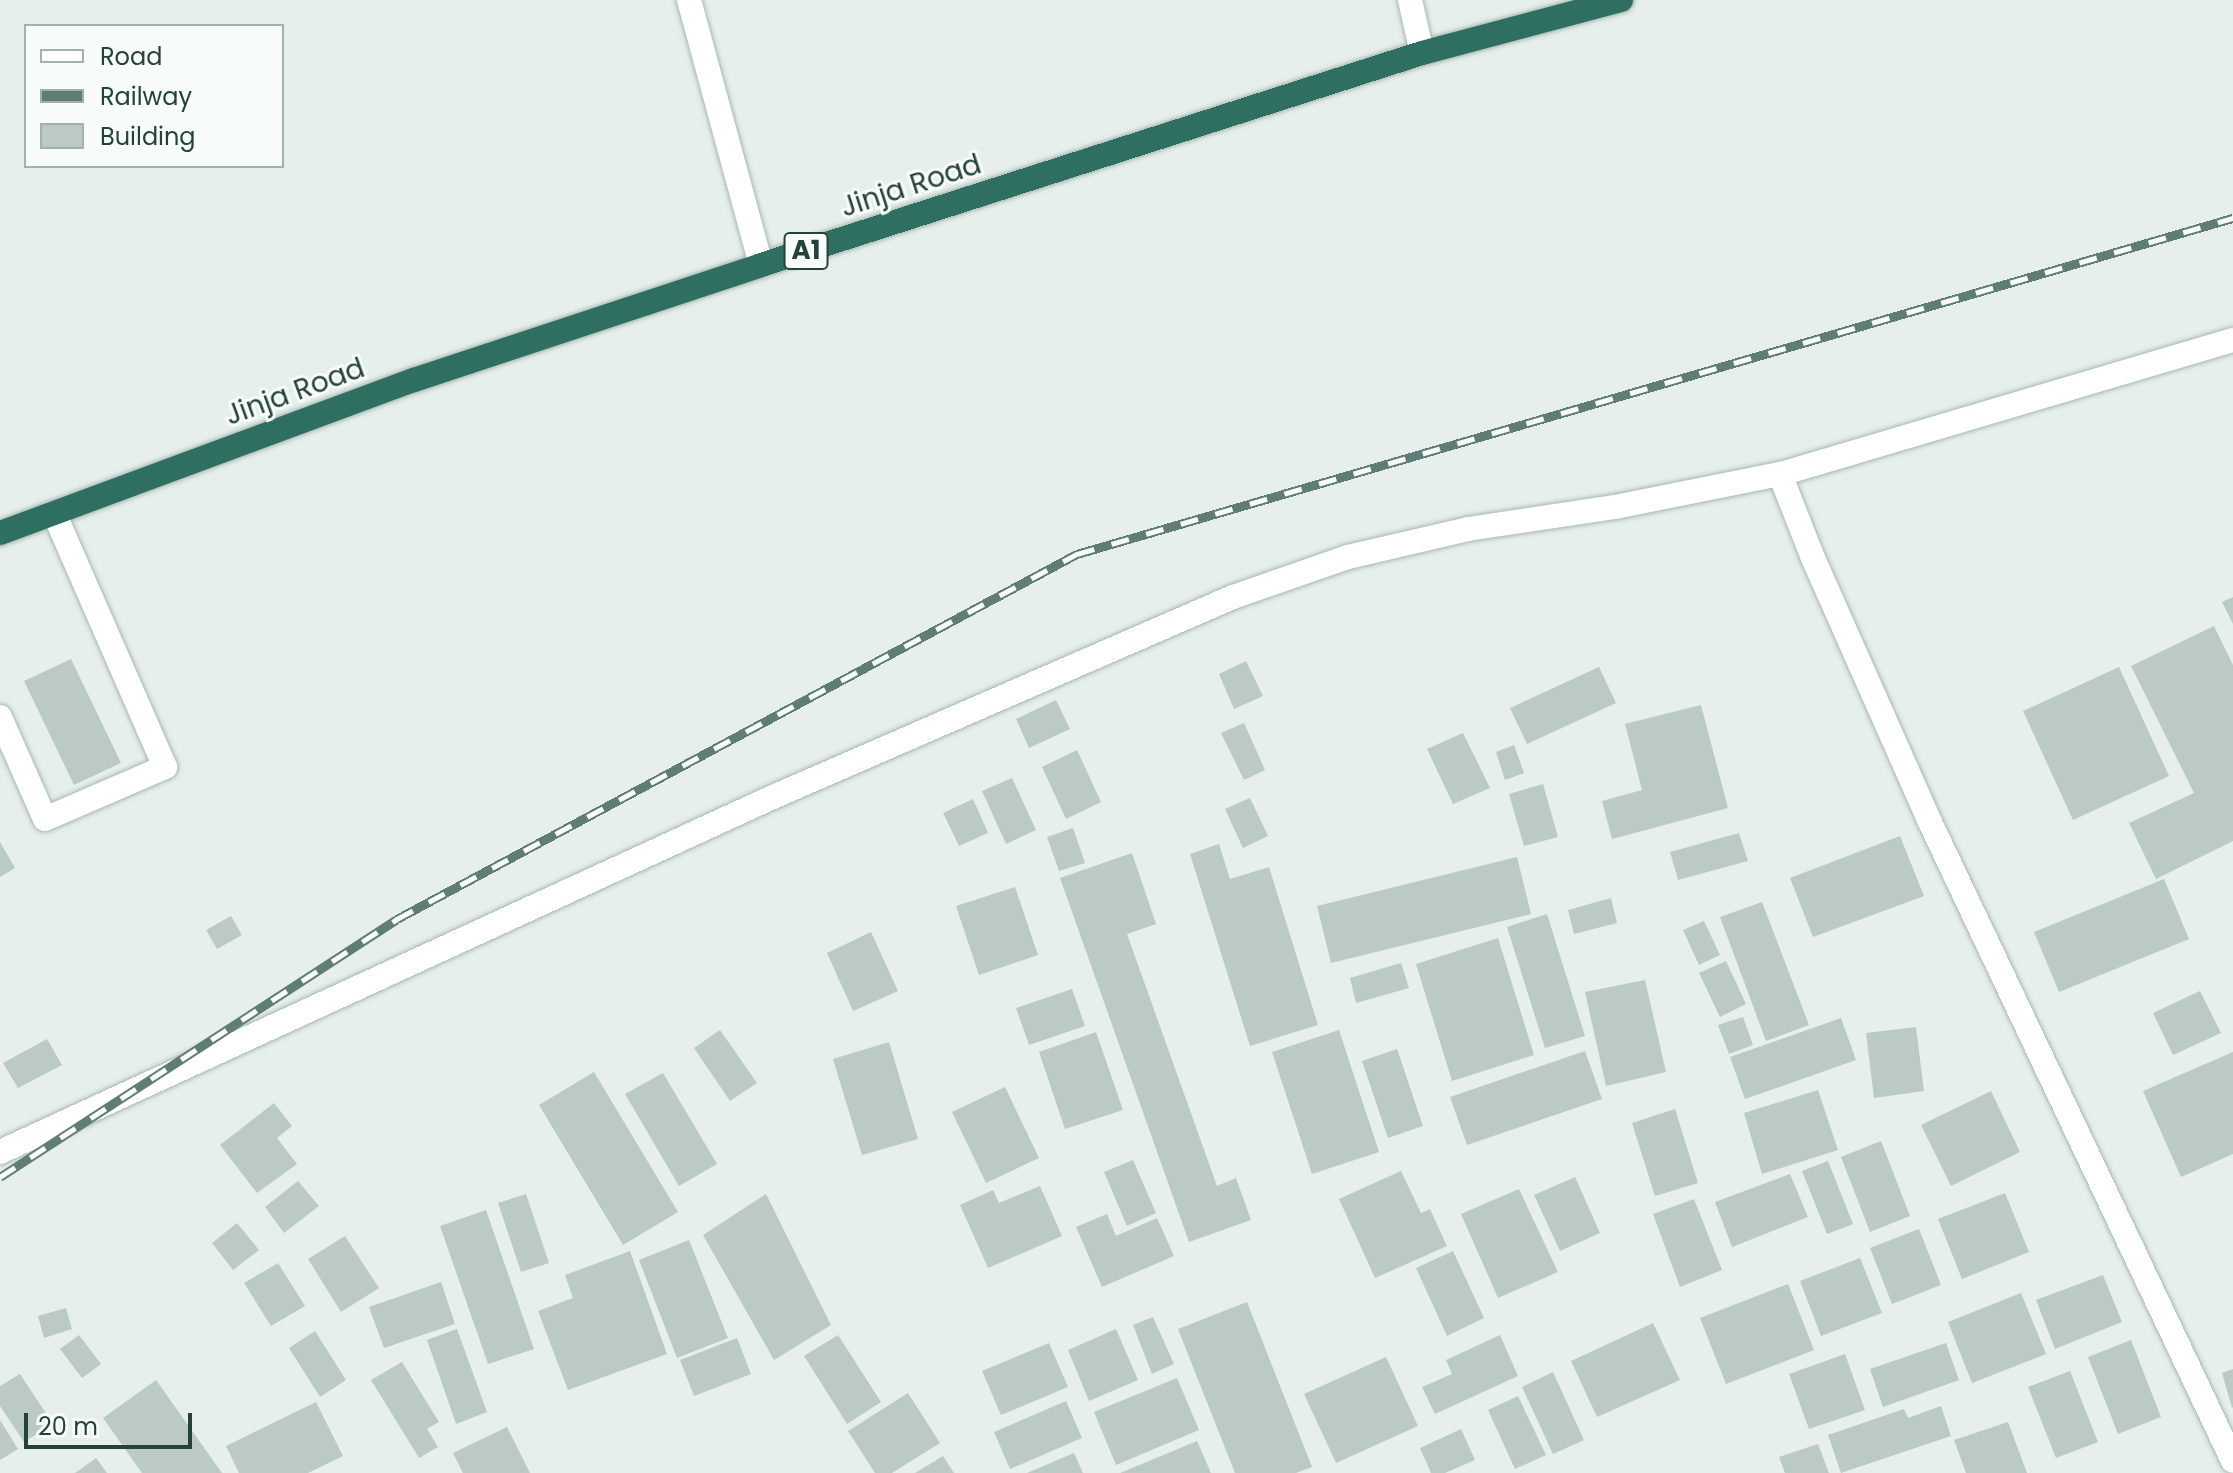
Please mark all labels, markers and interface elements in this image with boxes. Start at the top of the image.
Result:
legend [24,24,284,168]
text: Road [100,40,162,73]
text: Railway [100,80,192,113]
text: Building [100,120,196,153]
street label: Jinja Road [836,147,986,225]
road number: A1 [782,229,830,273]
street label: Jinja Road [221,351,369,433]
scale bar [28,1397,196,1447]
text: 20 m [38,1410,98,1443]

